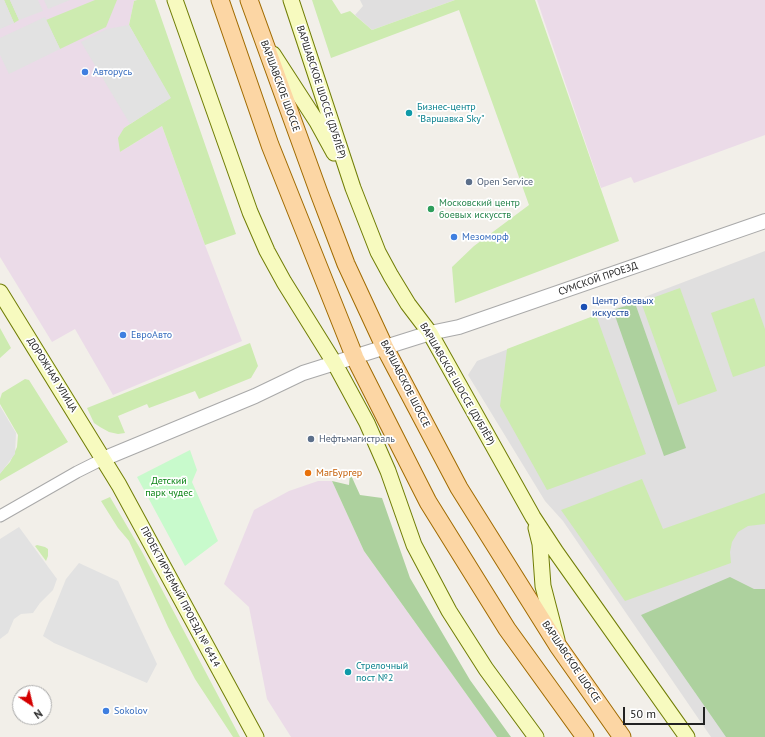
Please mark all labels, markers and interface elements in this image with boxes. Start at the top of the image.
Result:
street label: ВАРШАВСКОЕ ШОССЕ (ДУБЛЁР) [294,24,348,160]
street label: ВАРШАВСКОЕ ШОССЕ [258,39,302,133]
place label: Авторусь [93,66,132,78]
marker: Авторусь [80,67,90,77]
place label: Бизнес-центр "Варшавка Sky" [417,101,484,124]
marker: Бизнес-центр "Варшавка Sky" [404,108,414,118]
place label: Open Service [477,176,533,188]
marker: Open Service [464,177,474,187]
place label: Московский центр боевых искусств [439,197,520,220]
marker: Московский центр боевых искусств [426,204,436,214]
place label: Мезоморф [462,231,509,243]
marker: Мезоморф [449,232,459,242]
street label: СУМСКОЙ ПРОЕЗД [557,260,639,298]
place label: Центр боевых искусств [592,295,654,318]
marker: Центр боевых искусств [579,302,589,312]
street label: ВАРШАВСКОЕ ШОССЕ (ДУБЛЁР) [417,321,497,447]
place label: ЕвроАвто [131,329,172,341]
marker: ЕвроАвто [118,330,128,340]
street label: ДОРОЖНАЯ УЛИЦА [24,336,80,414]
street label: ВАРШАВСКОЕ ШОССЕ [378,338,432,430]
place label: Нефтьмагистраль [319,433,395,445]
marker: Нефтьмагистраль [306,434,316,444]
place label: МагБургер [316,467,362,479]
marker: МагБургер [303,468,313,478]
park label: Детский парк чудес [145,475,193,498]
street label: ПРОЕКТИРУЕМЫЙ ПРОЕЗД № 6414 [138,525,222,669]
street label: ВАРШАВСКОЕ ШОССЕ [539,619,603,705]
place label: Стрелочный пост №2 [356,660,408,684]
marker: Стрелочный пост №2 [343,667,353,677]
north arrow [12,685,52,725]
scale bar [625,699,707,725]
place label: Sokolov [114,705,148,717]
text: N [31,706,45,722]
marker: Sokolov [101,706,111,716]
text: 50 m [630,706,656,721]

